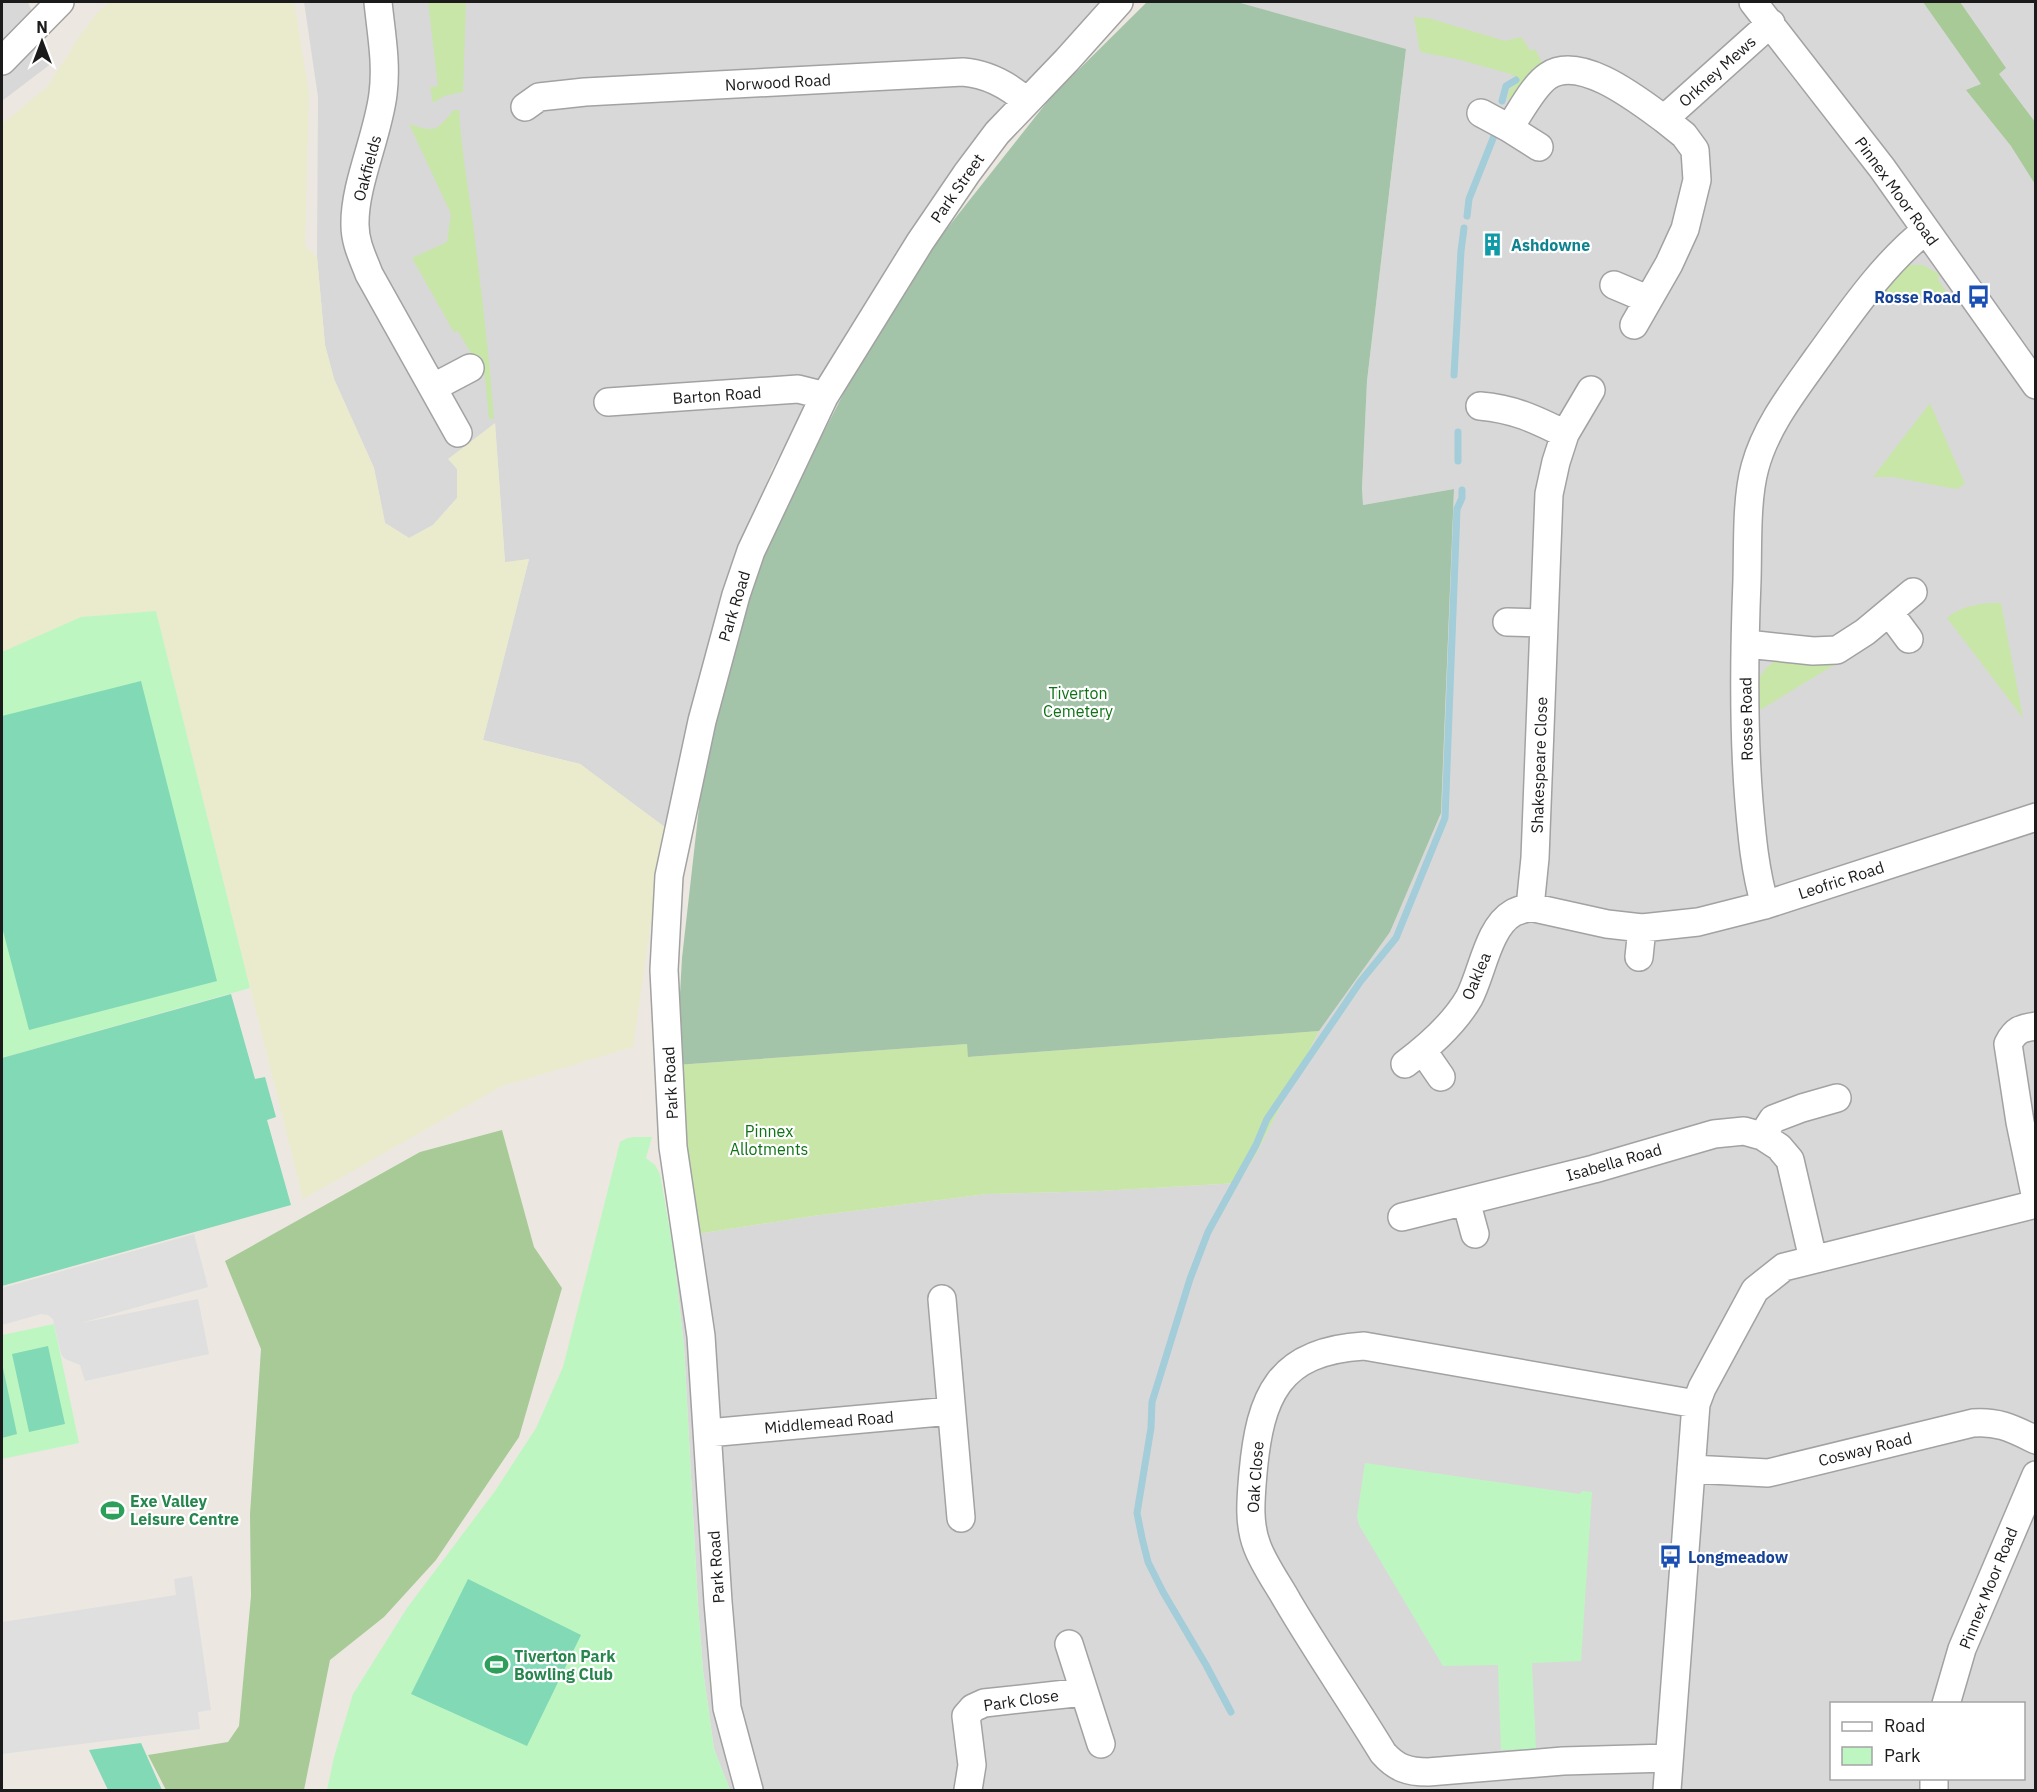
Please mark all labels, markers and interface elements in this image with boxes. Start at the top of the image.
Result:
north arrow [12,12,72,72]
text: N [36,17,48,37]
street label: Orkney Mews [1674,31,1760,111]
street label: Norwood Road [724,69,832,95]
street label: Oakfields [349,133,385,203]
street label: Pinnex Moor Road [1851,133,1943,249]
street label: Park Street [926,149,988,227]
building icon: Ashdowne [1480,232,1506,258]
place label: Ashdowne [1511,235,1590,255]
bus stop icon: Rosse Road [1966,284,1992,310]
place label: Rosse Road [1874,287,1961,307]
street label: Barton Road [672,382,762,408]
street label: Park Road [714,568,754,644]
street label: Rosse Road [1735,677,1757,761]
park label: Tiverton Cemetery [1043,683,1113,721]
street label: Shakespeare Close [1527,696,1551,834]
street label: Leofric Road [1796,857,1886,903]
street label: Oaklea [1457,949,1495,1003]
street label: Park Road [658,1046,682,1120]
park label: Pinnex Allotments [730,1121,808,1159]
street label: Isabella Road [1564,1139,1664,1185]
street label: Middlemead Road [763,1406,895,1438]
street label: Cosway Road [1816,1428,1914,1470]
street label: Oak Close [1243,1440,1267,1514]
place label: Exe Valley Leisure Centre [130,1491,239,1529]
sports icon: Exe Valley Leisure Centre [99,1497,125,1523]
street label: Pinnex Moor Road [1954,1524,2022,1652]
street label: Park Road [703,1530,729,1604]
bus stop icon: Longmeadow [1657,1544,1683,1570]
place label: Longmeadow [1688,1547,1789,1567]
place label: Tiverton Park Bowling Club [514,1646,616,1684]
sports icon: Tiverton Park Bowling Club [483,1652,509,1678]
street label: Park Close [982,1685,1060,1715]
legend [1830,1702,2025,1780]
text: Road [1884,1714,1925,1737]
text: Park [1884,1744,1921,1767]

